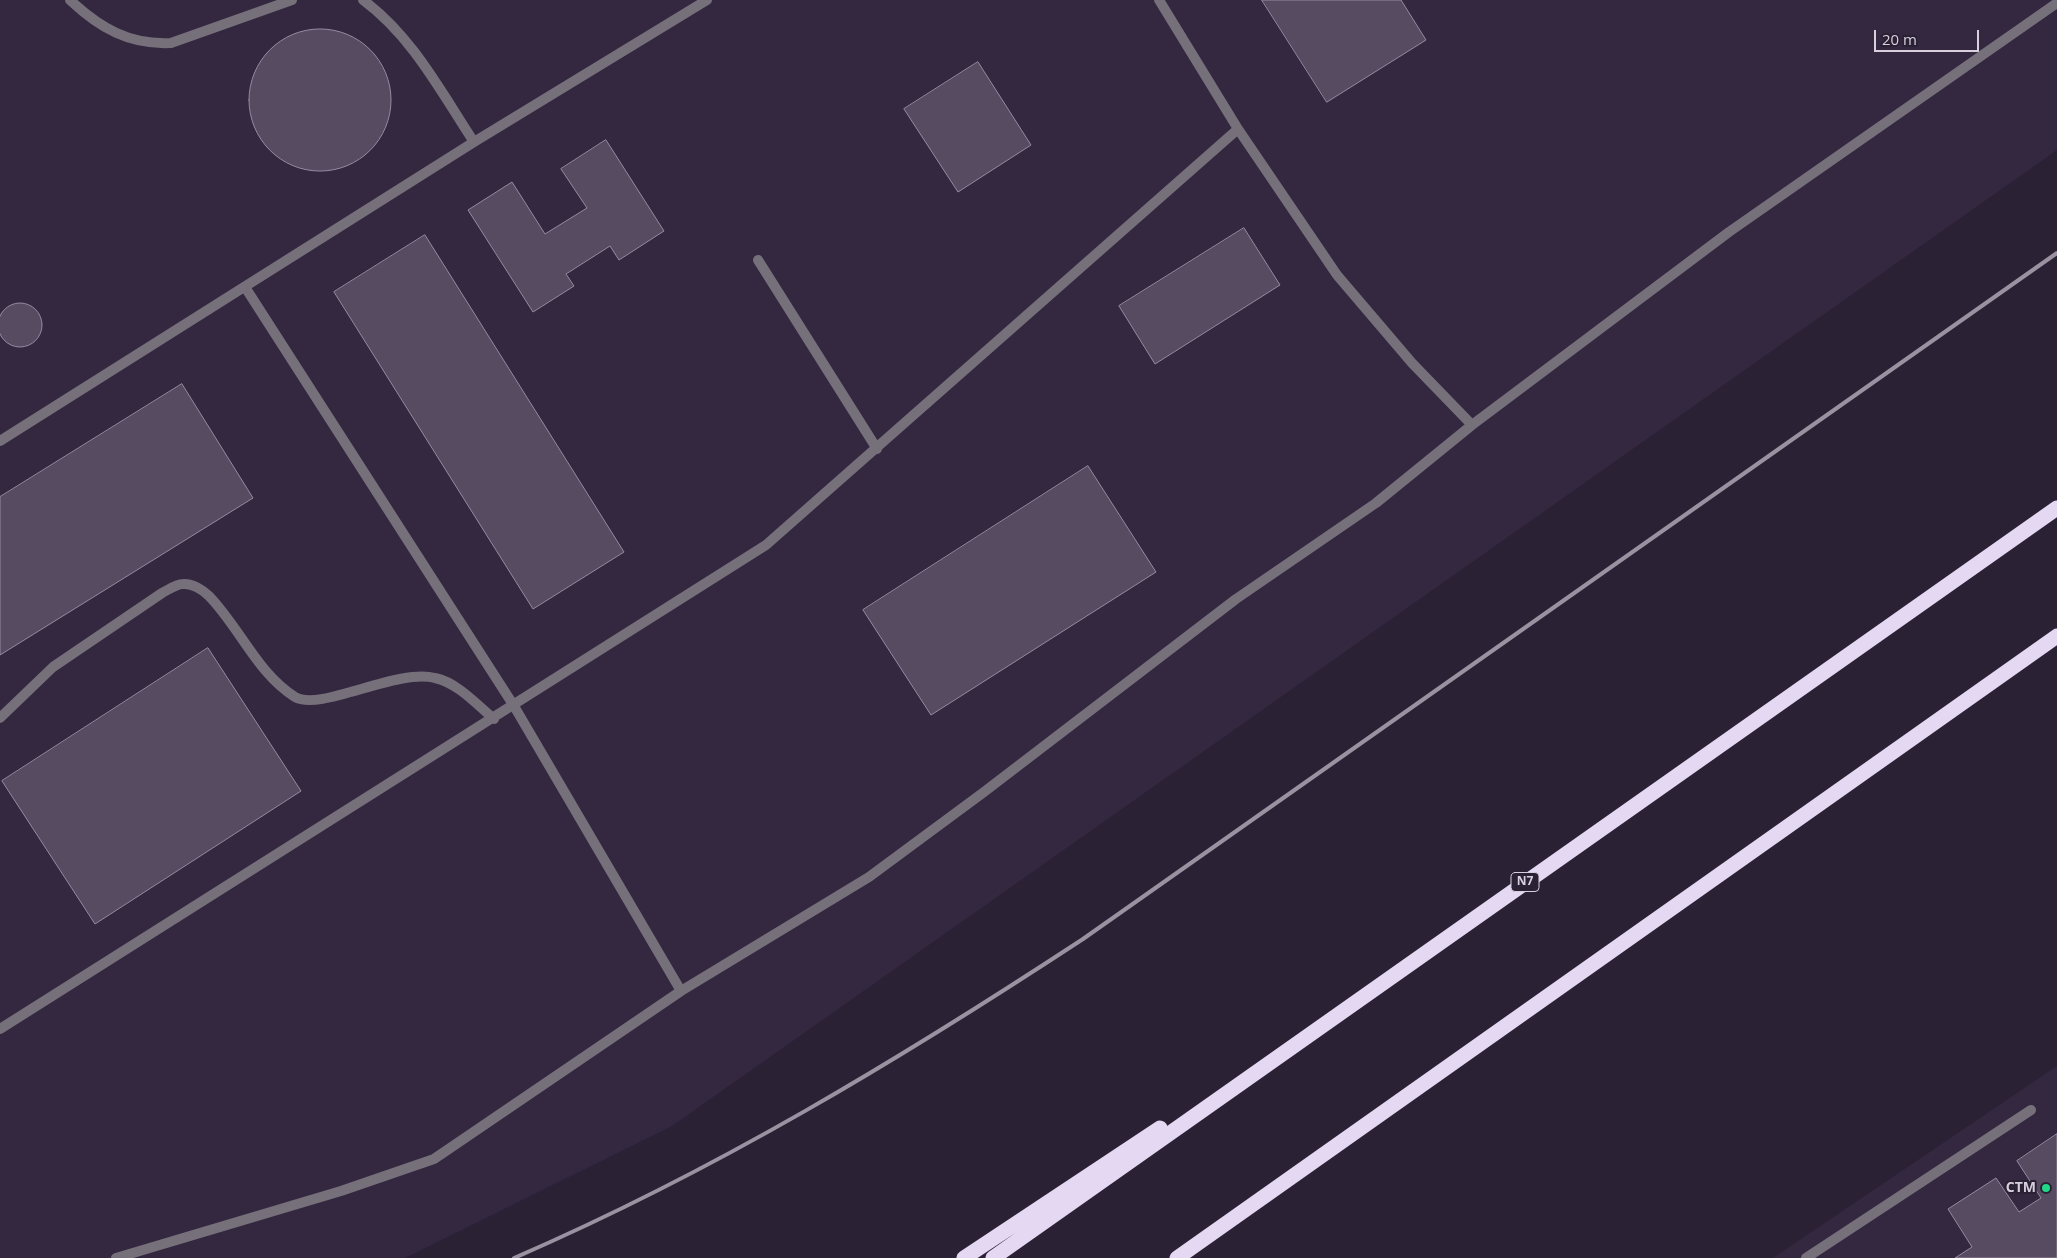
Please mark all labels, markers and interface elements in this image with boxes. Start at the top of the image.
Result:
scale bar [1877,20,1982,52]
text: 20 m [1882,29,1917,49]
road number: N7 [1511,872,1539,892]
place label: CTM [2006,1180,2036,1196]
marker: CTM [2040,1182,2052,1194]

